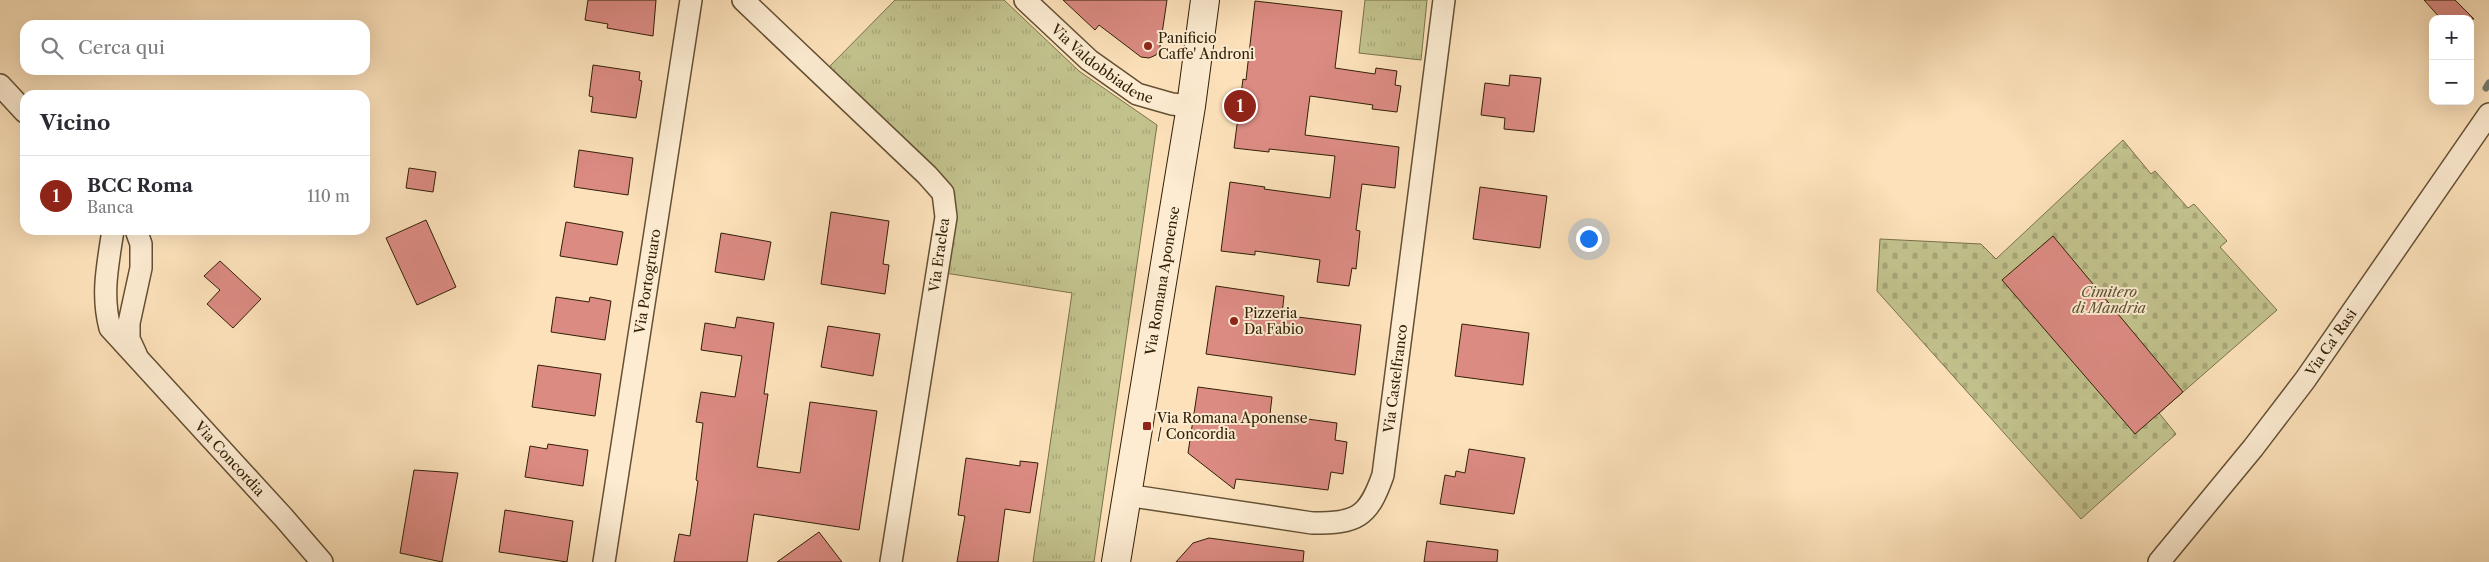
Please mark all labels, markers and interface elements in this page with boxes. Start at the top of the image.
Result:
map controls [2429,15,2474,105]
button: + [2429,15,2474,60]
street label: Via Valdobbiadene [1047,19,1155,107]
search box [20,20,370,75]
place label: Panificio Caffe' Androni [1158,29,1254,63]
icon: search [38,34,66,62]
text: Cerca qui [78,36,165,59]
marker: Panificio Caffe' Androni [1142,40,1154,52]
button: − [2429,60,2474,105]
pin: 1 [1224,87,1256,125]
text: Vicino [40,110,110,135]
text: BCC Roma [87,174,193,197]
text: 1 [52,186,60,206]
text: 110 m [307,186,350,206]
text: Banca [87,197,133,217]
street label: Via Romana Aponense [1141,205,1183,358]
street label: Via Eraclea [925,216,953,294]
your location [1576,226,1602,252]
street label: Via Portogruaro [630,228,664,336]
park label: Cimitero di Mandria [2072,283,2147,317]
place label: Pizzeria Da Fabio [1244,304,1304,338]
street label: Via Ca' Rasi [2301,305,2361,380]
marker: Pizzeria Da Fabio [1228,315,1240,327]
street label: Via Castelfranco [1379,323,1411,435]
place label: Via Romana Aponense / Concordia [1156,409,1308,443]
street label: Via Concordia [190,417,269,500]
marker: Via Romana Aponense / Concordia [1141,420,1153,432]

